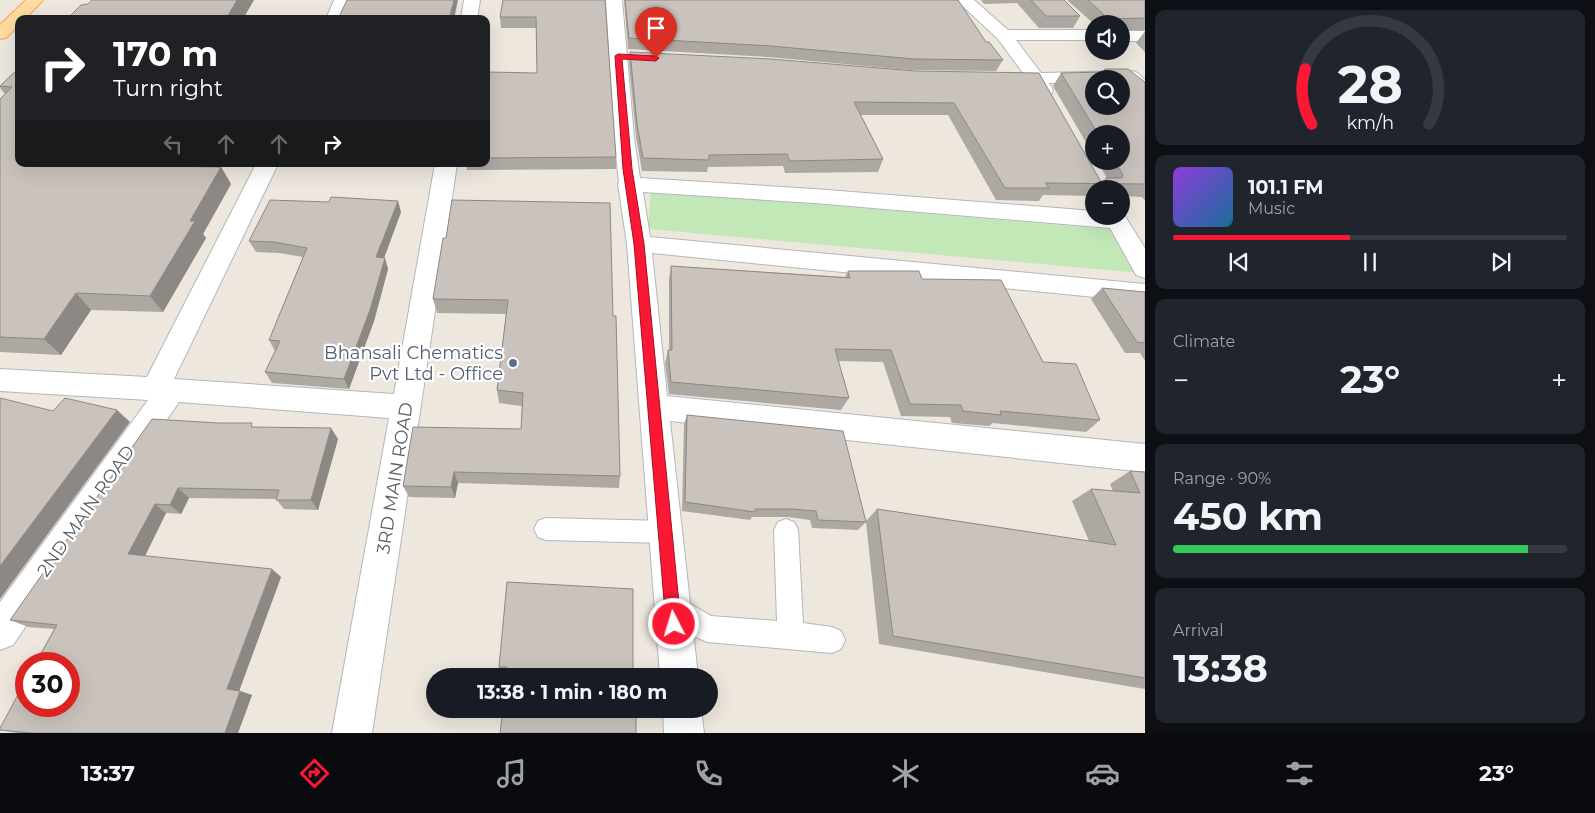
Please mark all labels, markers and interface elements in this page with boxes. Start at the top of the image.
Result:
pin [635,7,677,58]
icon: arrive [642,14,670,42]
map controls [1085,15,1130,225]
button: sound [1085,15,1130,60]
text: 170 m [113,32,218,75]
icon: right [30,35,95,100]
text: 28 [1337,53,1403,116]
button: search [1085,70,1130,115]
text: Turn right [113,75,223,102]
text: km/h [1346,112,1394,133]
button: + [1085,125,1130,170]
icon: left [159,130,187,158]
icon: ahead [212,130,240,158]
icon: ahead [265,130,293,158]
icon: right [318,130,346,158]
text: 101.1 FM [1248,176,1324,199]
button: − [1085,180,1130,225]
text: Music [1248,199,1295,218]
icon: previous [1225,248,1253,276]
icon: pause [1356,248,1384,276]
icon: next [1487,248,1515,276]
text: Climate [1173,332,1235,351]
place label: Bhansali Chematics Pvt Ltd - Office [324,342,503,385]
text: 23° [1340,356,1400,403]
marker: Bhansali Chematics Pvt Ltd - Office [507,357,519,369]
text: − [1173,363,1189,397]
text: + [1551,363,1567,397]
street label: 3RD MAIN ROAD [372,401,418,555]
street label: 2ND MAIN ROAD [33,441,139,581]
text: Range · 90% [1173,469,1271,488]
text: 450 km [1173,493,1323,540]
position arrow [647,597,699,649]
text: Arrival [1173,621,1223,640]
text: 13:38 [1173,645,1268,692]
speed limit sign: 30 [15,652,80,717]
text: 13:38 · 1 min · 180 m [477,681,667,704]
icon: directions [297,756,332,791]
icon: music [494,756,529,791]
icon: phone [691,756,726,791]
icon: climate [888,756,923,791]
icon: car [1085,756,1120,791]
icon: filters [1282,756,1317,791]
text: 13:37 [81,760,135,787]
text: 23° [1479,760,1514,787]

